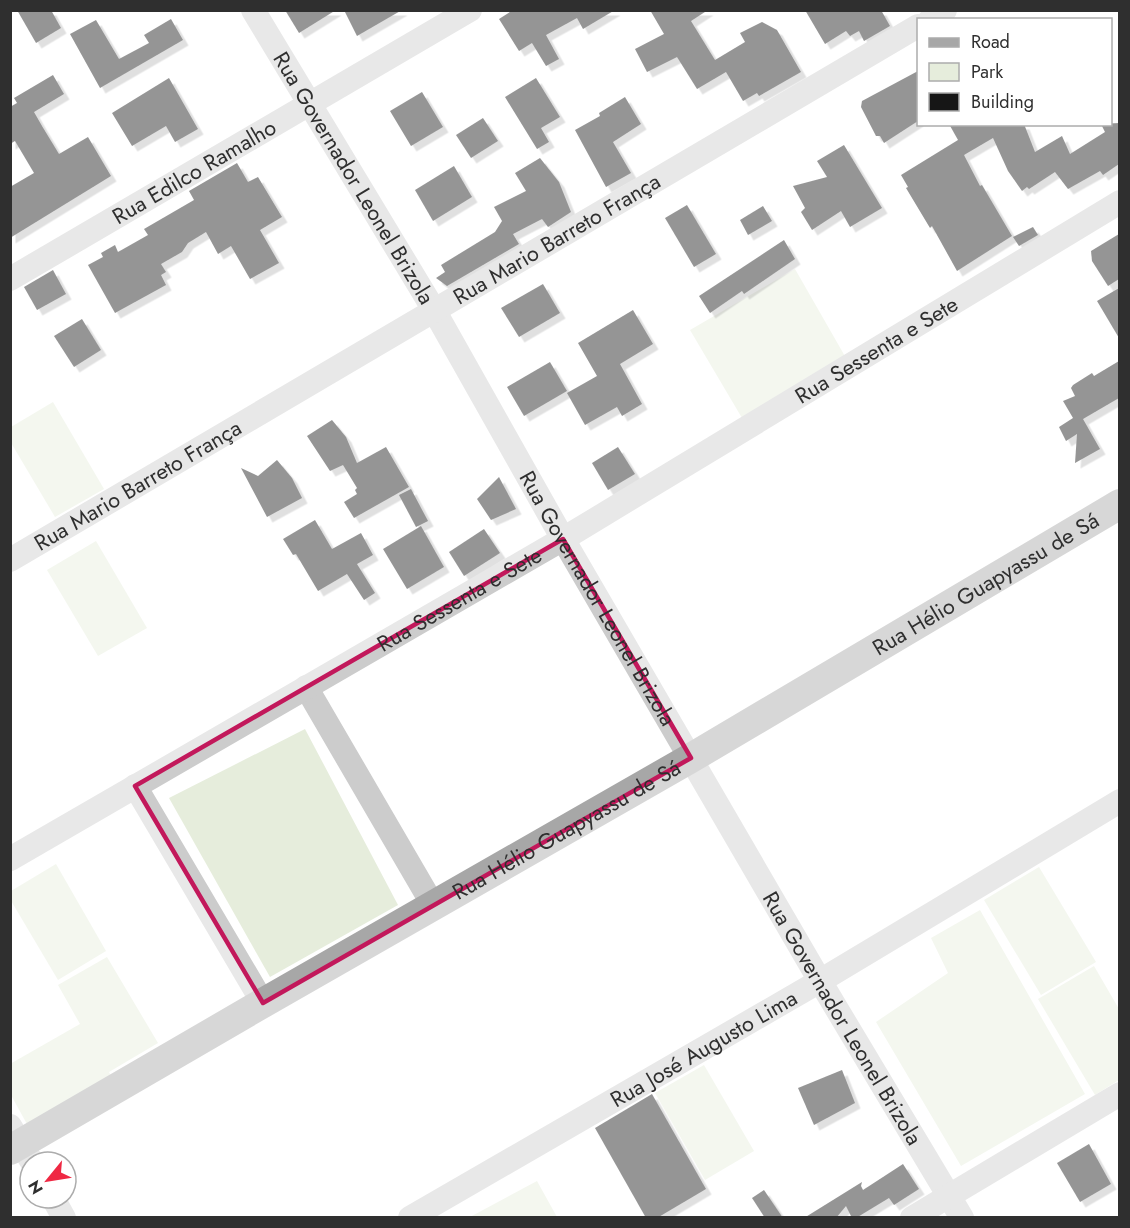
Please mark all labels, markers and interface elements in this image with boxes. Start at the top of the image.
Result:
legend [917,18,1112,126]
text: Road [971,29,1010,55]
street label: Rua Governador Leonel Brizola [266,45,443,310]
text: Park [971,59,1003,85]
text: Building [971,89,1034,115]
street label: Rua Edilco Ramalho [106,111,282,232]
street label: Rua Mario Barreto França [447,165,666,312]
street label: Rua Sessenta e Sete [789,288,964,411]
street label: Rua Mario Barreto França [28,411,247,559]
street label: Rua Governador Leonel Brizola [512,465,684,732]
street label: Rua Hélio Guapyassu de Sá [866,504,1105,663]
street label: Rua Sessenta e Sete [371,539,548,659]
street label: Rua Hélio Guapyassu de Sá [446,751,686,908]
street label: Rua Governador Leonel Brizola [755,885,931,1151]
street label: Rua José Augusto Lima [604,982,803,1115]
north arrow [18,1150,78,1210]
text: N [22,1176,49,1199]

